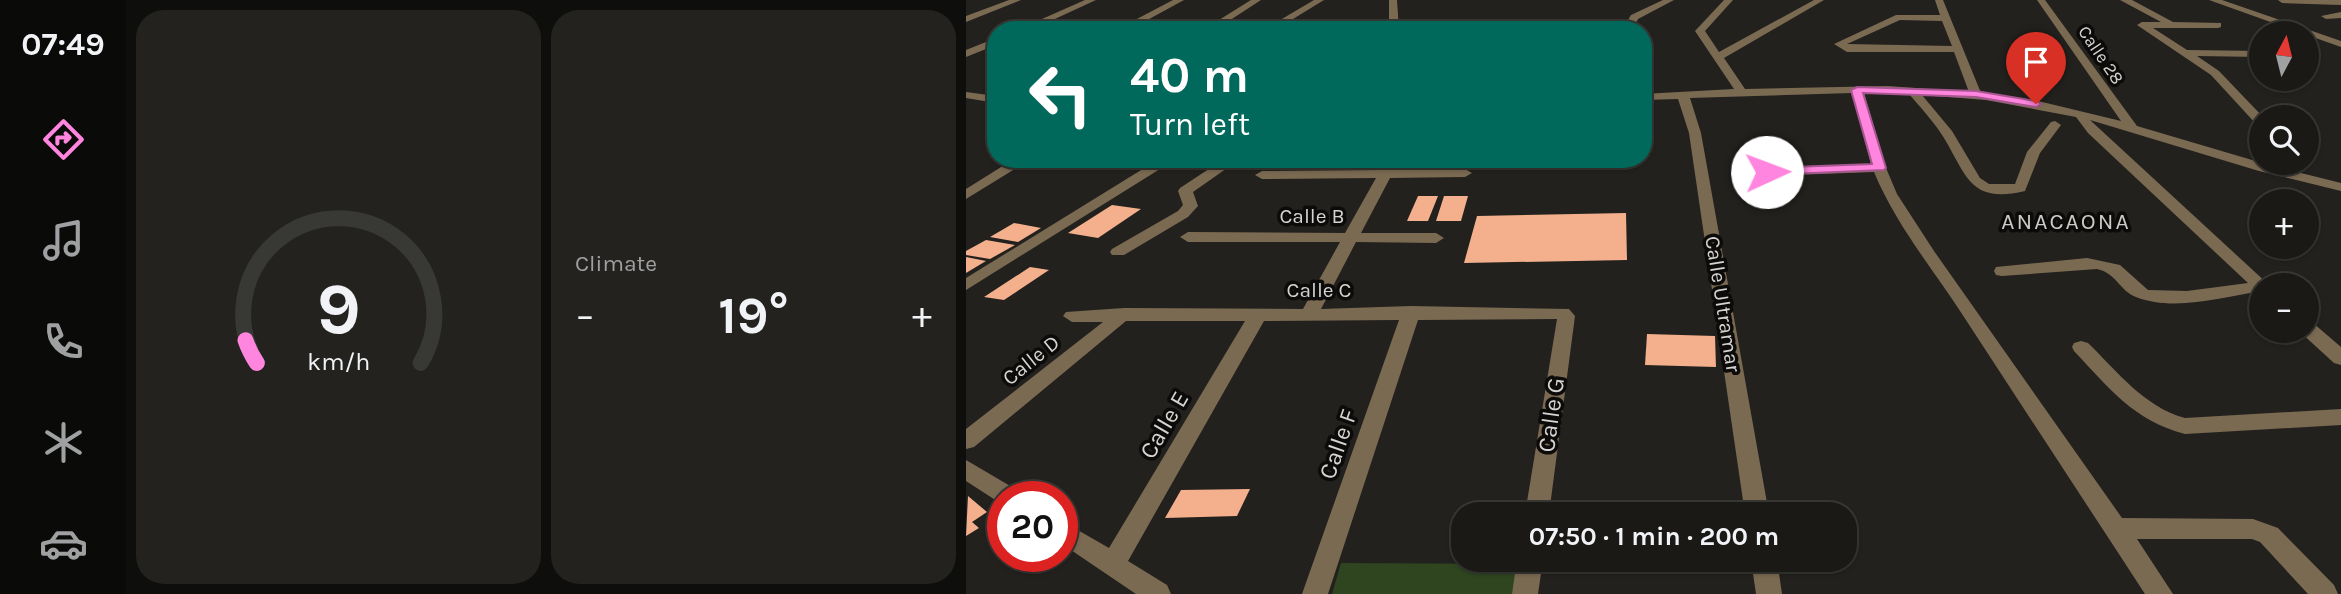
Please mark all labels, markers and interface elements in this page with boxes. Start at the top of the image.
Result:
street label: Calle 28 [2073,21,2129,89]
north arrow [2249,21,2319,91]
map controls [2249,21,2319,343]
text: 07:49 [21,26,105,63]
pin [2006,32,2066,104]
icon: arrive [2017,43,2055,81]
text: 40 m [1130,47,1249,104]
icon: left [1015,49,1106,140]
button: search [2249,105,2319,175]
text: Turn left [1130,106,1250,143]
icon: directions [39,115,88,164]
position arrow [1730,135,1804,209]
button: + [2249,189,2319,259]
street label: Calle B [1279,204,1345,228]
district label: ANACAONA [2001,208,2131,235]
icon: music [39,216,88,265]
street label: Calle Ultramar [1700,234,1746,374]
text: Climate [575,250,657,277]
text: 9 [316,266,361,351]
button: − [2249,273,2319,343]
street label: Calle C [1287,278,1351,302]
text: 19° [718,285,789,346]
text: − [575,293,595,338]
text: + [912,293,932,338]
icon: phone [39,317,88,366]
street label: Calle D [998,330,1064,390]
text: km/h [307,347,370,376]
street label: Calle G [1532,376,1570,454]
street label: Calle E [1134,386,1194,464]
street label: Calle F [1313,405,1363,483]
icon: climate [39,418,88,467]
speed limit sign: 20 [987,481,1078,572]
icon: car [39,519,88,568]
text: 07:50 · 1 min · 200 m [1529,521,1779,552]

